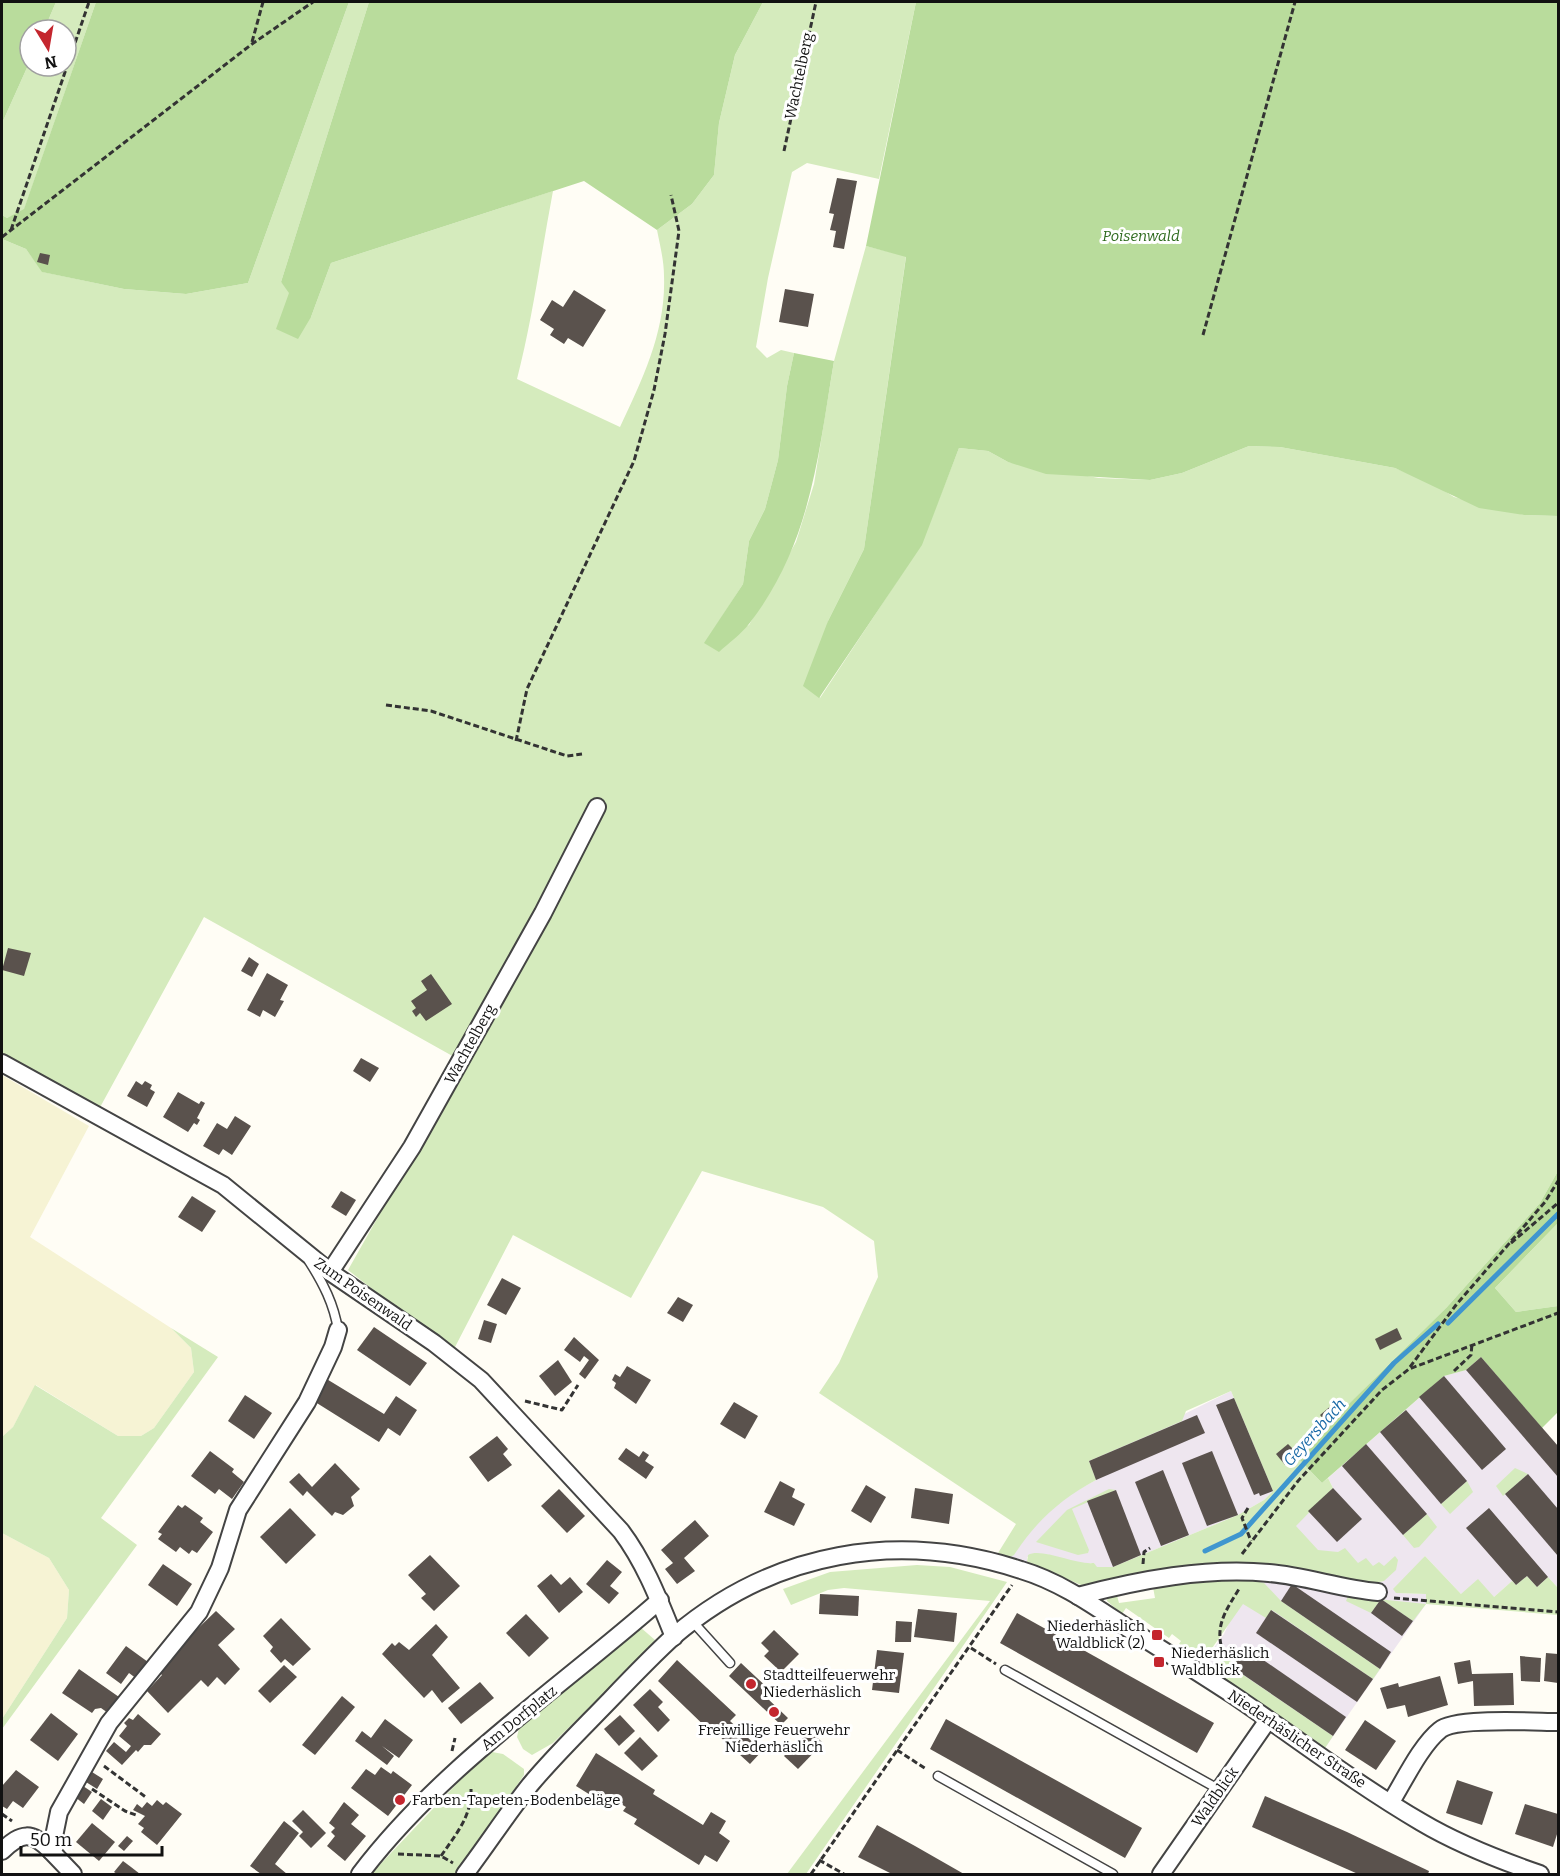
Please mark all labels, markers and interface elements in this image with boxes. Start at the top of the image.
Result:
north arrow [18,18,78,78]
street label: Wachtelberg [781,31,817,121]
text: N [43,52,59,73]
park label: Poisenwald [1102,227,1180,245]
street label: Wachtelberg [441,1001,499,1087]
street label: Zum Poisenwald [311,1254,415,1334]
water label: Geyersbach [1279,1395,1350,1470]
place label: Niederhäslich Waldblick (2) [1047,1617,1146,1652]
marker: Niederhäslich Waldblick (2) [1150,1628,1164,1642]
place label: Niederhäslich Waldblick [1171,1644,1270,1679]
marker: Niederhäslich Waldblick [1152,1655,1166,1669]
place label: Stadtteilfeuerwehr Niederhäslich [763,1666,896,1701]
marker: Stadtteilfeuerwehr Niederhäslich [744,1677,758,1691]
street label: Am Dorfplatz [477,1682,561,1754]
street label: Niederhäslicher Straße [1225,1686,1369,1792]
marker: Freiwillige Feuerwehr Niederhäslich [767,1705,781,1719]
place label: Freiwillige Feuerwehr Niederhäslich [698,1721,850,1756]
street label: Waldblick [1188,1763,1242,1830]
place label: Farben-Tapeten-Bodenbeläge [412,1791,620,1809]
marker: Farben-Tapeten-Bodenbeläge [393,1793,407,1807]
scale bar [21,1819,162,1857]
text: 50 m [30,1829,72,1851]

